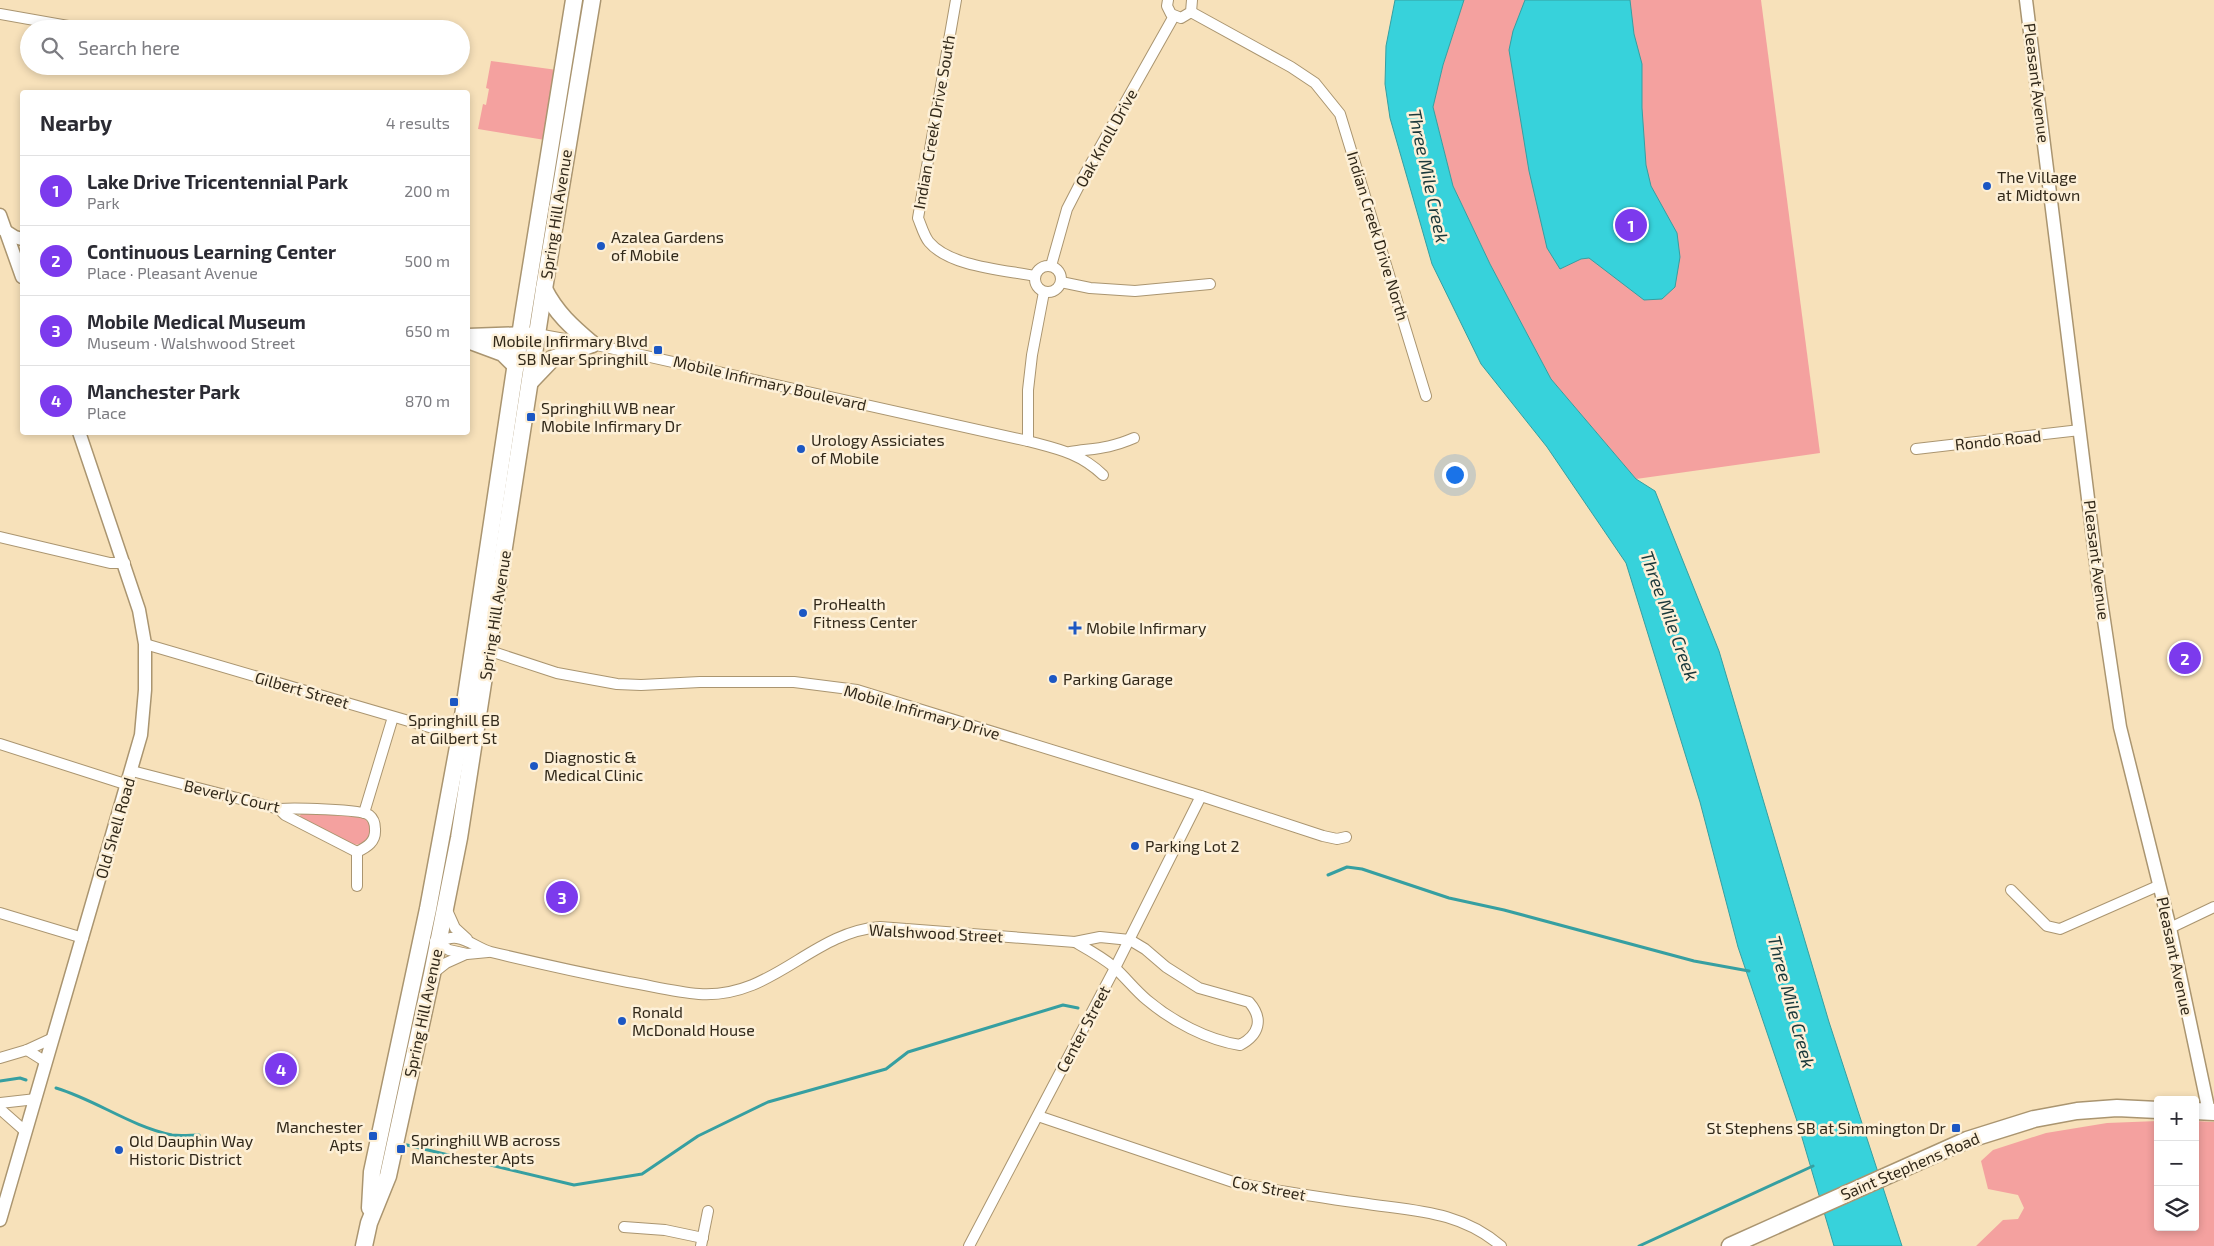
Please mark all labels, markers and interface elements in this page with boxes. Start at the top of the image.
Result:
search box [20,20,470,75]
street label: Pleasant Avenue [2021,22,2054,144]
street label: Indian Creek Drive South [909,33,958,210]
icon: search [38,34,66,62]
text: Search here [78,36,180,59]
street label: Oak Knoll Drive [1071,85,1140,190]
water label: Three Mile Creek [1404,107,1454,245]
text: Nearby [40,110,112,135]
text: 4 results [386,113,450,132]
street label: Spring Hill Avenue [536,148,575,280]
street label: Indian Creek Drive North [1344,149,1413,323]
place label: The Village at Midtown [1997,167,2080,204]
text: Lake Drive Tricentennial Park [87,170,348,193]
marker: The Village at Midtown [1981,180,1993,192]
text: 1 [53,181,59,200]
text: 200 m [404,181,450,200]
text: Park [87,193,120,212]
pin: 1 [1615,206,1647,244]
place label: Azalea Gardens of Mobile [611,227,724,264]
text: Continuous Learning Center [87,240,336,263]
marker: Azalea Gardens of Mobile [595,240,607,252]
text: 2 [51,251,61,270]
text: 500 m [405,251,450,270]
text: Place · Pleasant Avenue [87,263,258,282]
text: Mobile Medical Museum [87,310,306,333]
text: 3 [51,321,61,340]
text: 650 m [405,321,450,340]
place label: Mobile Infirmary Blvd SB Near Springhill [492,331,648,368]
text: Museum · Walshwood Street [87,333,295,352]
marker: Mobile Infirmary Blvd SB Near Springhill [652,344,664,356]
street label: Mobile Infirmary Boulevard [672,351,869,414]
text: Manchester Park [87,380,240,403]
text: 4 [51,391,61,410]
text: 870 m [405,391,450,410]
place label: Springhill WB near Mobile Infirmary Dr [541,398,682,435]
text: Place [87,403,126,422]
marker: Springhill WB near Mobile Infirmary Dr [525,411,537,423]
street label: Rondo Road [1954,426,2042,453]
place label: Urology Assiciates of Mobile [811,430,945,467]
marker: Urology Assiciates of Mobile [795,443,807,455]
your location [1442,462,1468,488]
street label: Pleasant Avenue [2081,499,2114,621]
water label: Three Mile Creek [1636,548,1704,683]
street label: Spring Hill Avenue [475,549,514,681]
place label: ProHealth Fitness Center [813,594,918,631]
marker: ProHealth Fitness Center [797,607,809,619]
place label: Mobile Infirmary [1086,618,1207,637]
marker: Mobile Infirmary [1068,621,1082,635]
pin: 2 [2169,639,2201,677]
street label: Gilbert Street [253,667,351,712]
place label: Parking Garage [1063,669,1173,688]
marker: Parking Garage [1047,673,1059,685]
street label: Mobile Infirmary Drive [842,680,1002,743]
marker: Springhill EB at Gilbert St [448,696,460,708]
place label: Springhill EB at Gilbert St [408,710,500,747]
place label: Diagnostic & Medical Clinic [544,747,643,784]
marker: Diagnostic & Medical Clinic [528,760,540,772]
street label: Old Shell Road [91,775,138,881]
street label: Beverly Court [182,775,282,816]
place label: Parking Lot 2 [1145,836,1239,855]
marker: Parking Lot 2 [1129,840,1141,852]
pin: 3 [546,878,578,916]
street label: Pleasant Avenue [2154,895,2197,1017]
street label: Walshwood Street [868,919,1004,946]
water label: Three Mile Creek [1764,933,1820,1070]
street label: Spring Hill Avenue [400,947,445,1079]
street label: Center Street [1052,982,1113,1076]
place label: Ronald McDonald House [632,1002,755,1039]
marker: Ronald McDonald House [616,1015,628,1027]
pin: 4 [265,1050,297,1088]
map controls [2154,1096,2199,1231]
button: + [2154,1096,2199,1141]
place label: Manchester Apts [276,1117,364,1154]
place label: St Stephens SB at Simmington Dr [1707,1118,1947,1137]
marker: St Stephens SB at Simmington Dr [1950,1122,1962,1134]
street label: Saint Stephens Road [1837,1128,1982,1203]
marker: Manchester Apts [367,1130,379,1142]
place label: Springhill WB across Manchester Apts [411,1130,560,1167]
place label: Old Dauphin Way Historic District [129,1131,254,1168]
button: − [2154,1141,2199,1186]
marker: Springhill WB across Manchester Apts [395,1143,407,1155]
marker: Old Dauphin Way Historic District [113,1144,125,1156]
street label: Cox Street [1231,1171,1307,1204]
button: layers [2154,1186,2199,1231]

